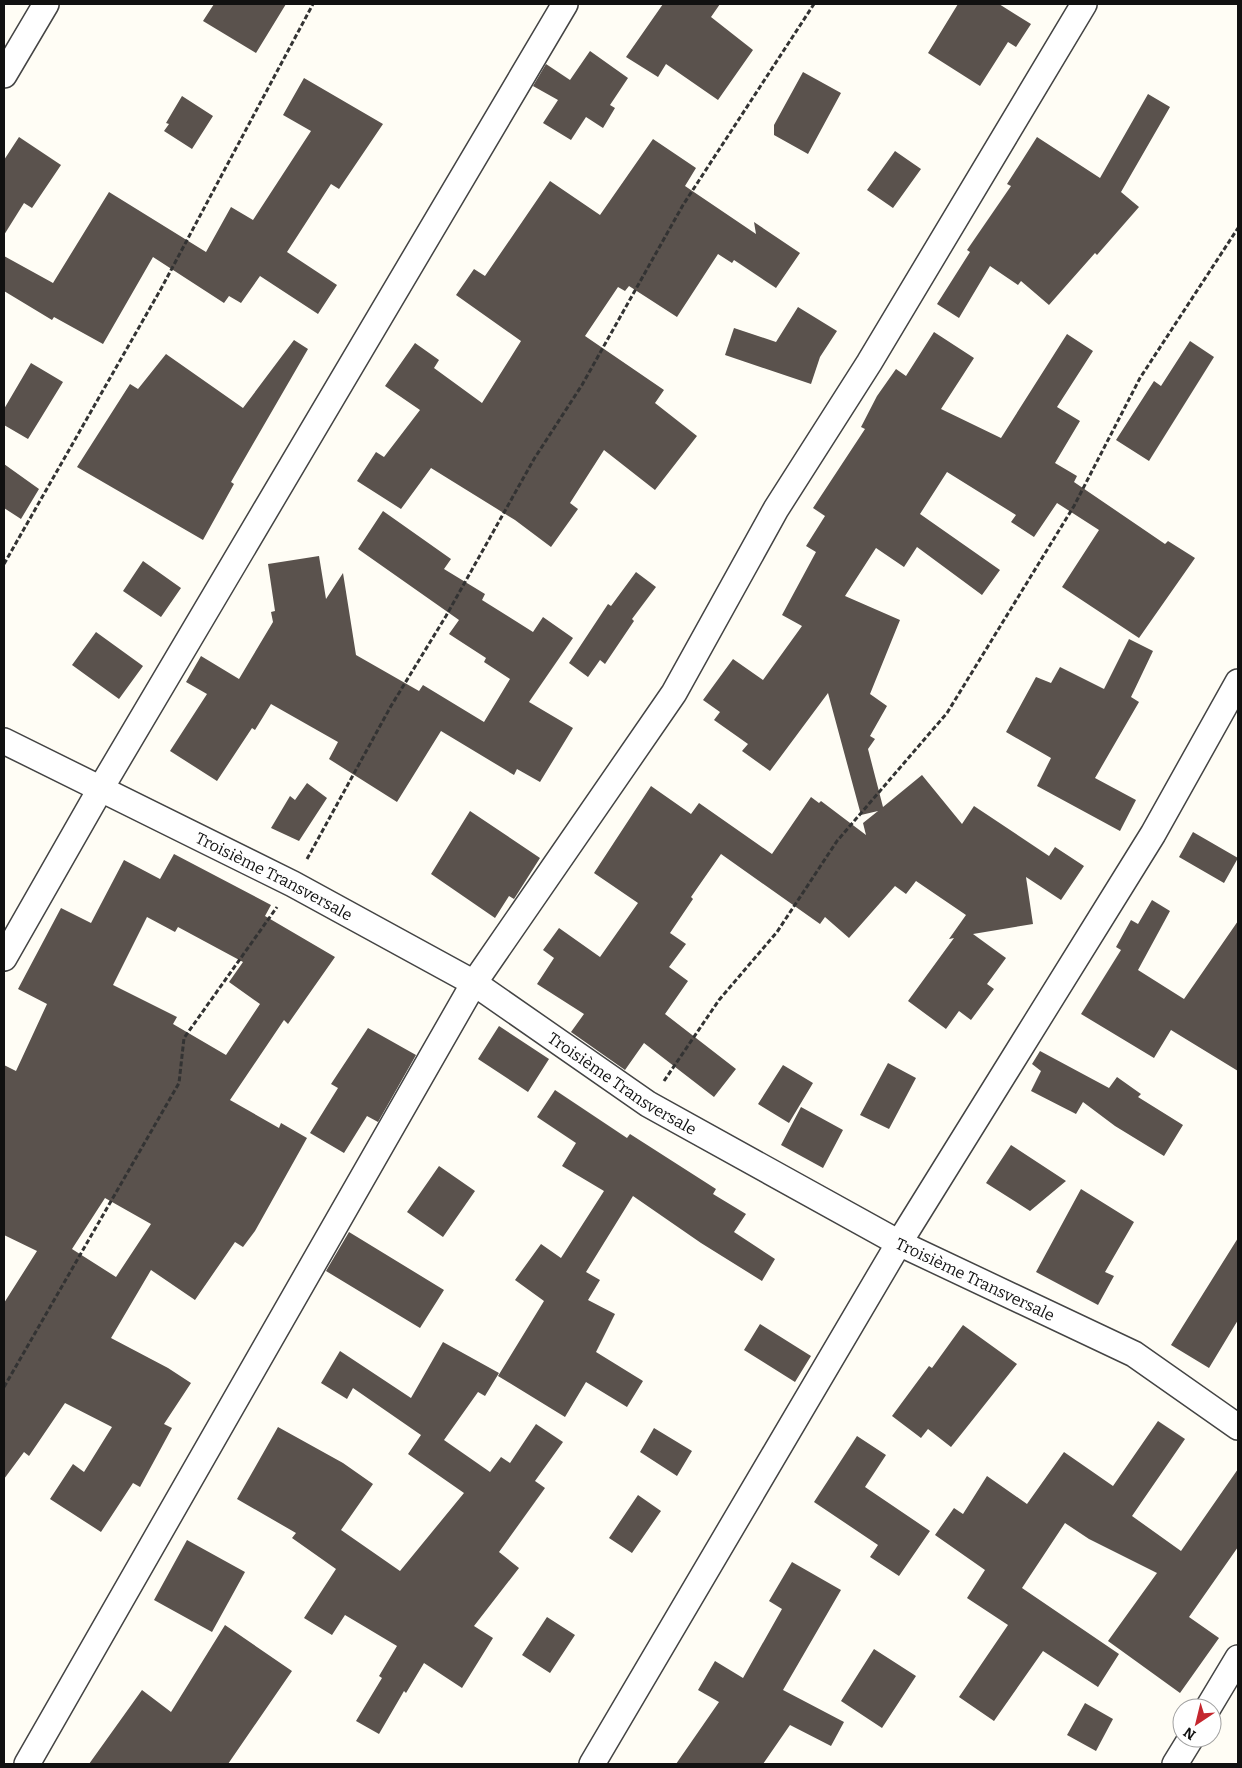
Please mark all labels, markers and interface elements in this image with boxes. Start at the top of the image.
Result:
street label: Troisième Transversale [193,828,356,924]
street label: Troisième Transversale [544,1028,700,1139]
street label: Troisième Transversale [893,1233,1058,1325]
north arrow [1172,1698,1222,1748]
text: N [1180,1723,1199,1743]

